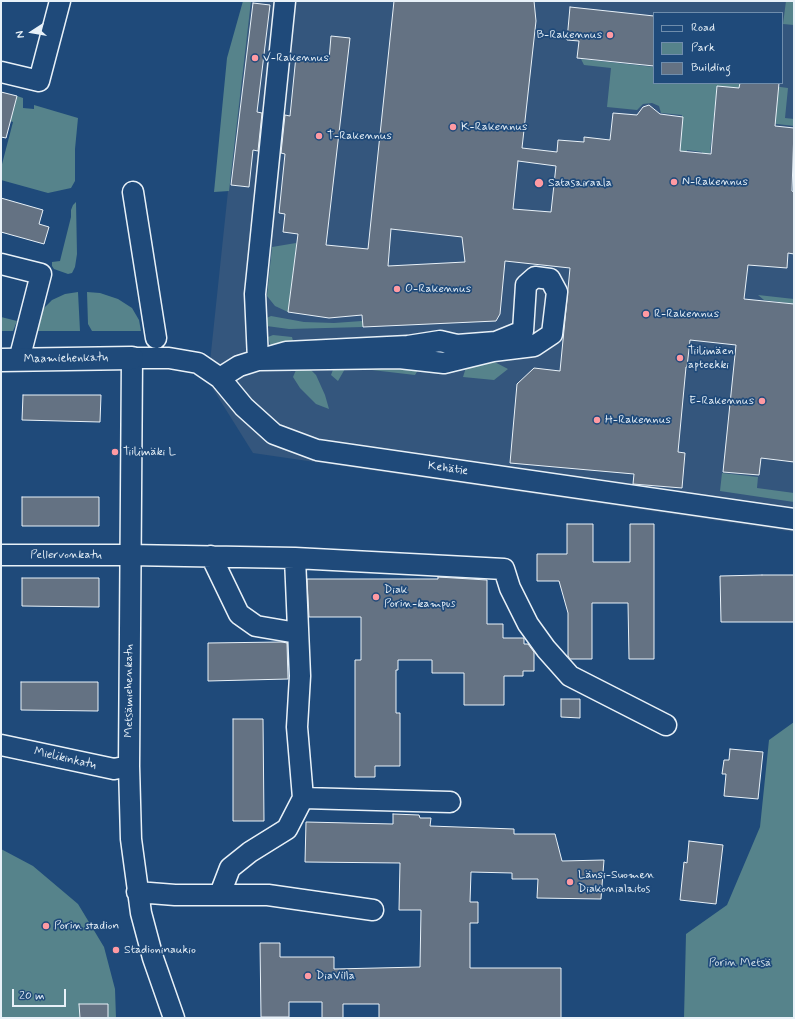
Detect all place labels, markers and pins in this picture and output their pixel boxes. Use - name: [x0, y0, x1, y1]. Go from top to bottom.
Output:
- place label: B-Rakennus: [536, 28, 602, 42]
- marker: B-Rakennus: [605, 30, 615, 40]
- place label: V-Rakennus: [263, 51, 329, 65]
- marker: V-Rakennus: [250, 53, 260, 63]
- place label: K-Rakennus: [461, 120, 527, 134]
- marker: K-Rakennus: [448, 122, 458, 132]
- place label: T-Rakennus: [327, 129, 392, 143]
- marker: T-Rakennus: [314, 131, 324, 141]
- place label: N-Rakennus: [682, 175, 748, 189]
- place label: Satasairaala: [548, 176, 612, 190]
- marker: Satasairaala: [533, 177, 545, 189]
- marker: N-Rakennus: [669, 177, 679, 187]
- place label: O-Rakennus: [405, 282, 471, 296]
- marker: O-Rakennus: [392, 284, 402, 294]
- place label: R-Rakennus: [654, 307, 719, 321]
- marker: R-Rakennus: [641, 309, 651, 319]
- place label: Tiilimäen apteekki: [688, 344, 734, 372]
- marker: Tiilimäen apteekki: [675, 353, 685, 363]
- place label: E-Rakennus: [689, 394, 754, 408]
- marker: E-Rakennus: [757, 396, 767, 406]
- place label: H-Rakennus: [605, 413, 671, 427]
- marker: H-Rakennus: [592, 415, 602, 425]
- place label: Tiilimäki L: [123, 445, 176, 459]
- marker: Tiilimäki L: [110, 447, 120, 457]
- place label: Diak Porin-kampus: [384, 583, 456, 611]
- marker: Diak Porin-kampus: [371, 592, 381, 602]
- place label: Länsi-Suomen Diakonialaitos: [578, 868, 655, 896]
- marker: Länsi-Suomen Diakonialaitos: [565, 877, 575, 887]
- place label: Porin stadion: [54, 919, 119, 933]
- marker: Porin stadion: [41, 921, 51, 931]
- place label: Stadioninaukio: [124, 943, 196, 957]
- marker: Stadioninaukio: [111, 945, 121, 955]
- place label: DiaVilla: [316, 969, 355, 983]
- marker: DiaVilla: [303, 971, 313, 981]

